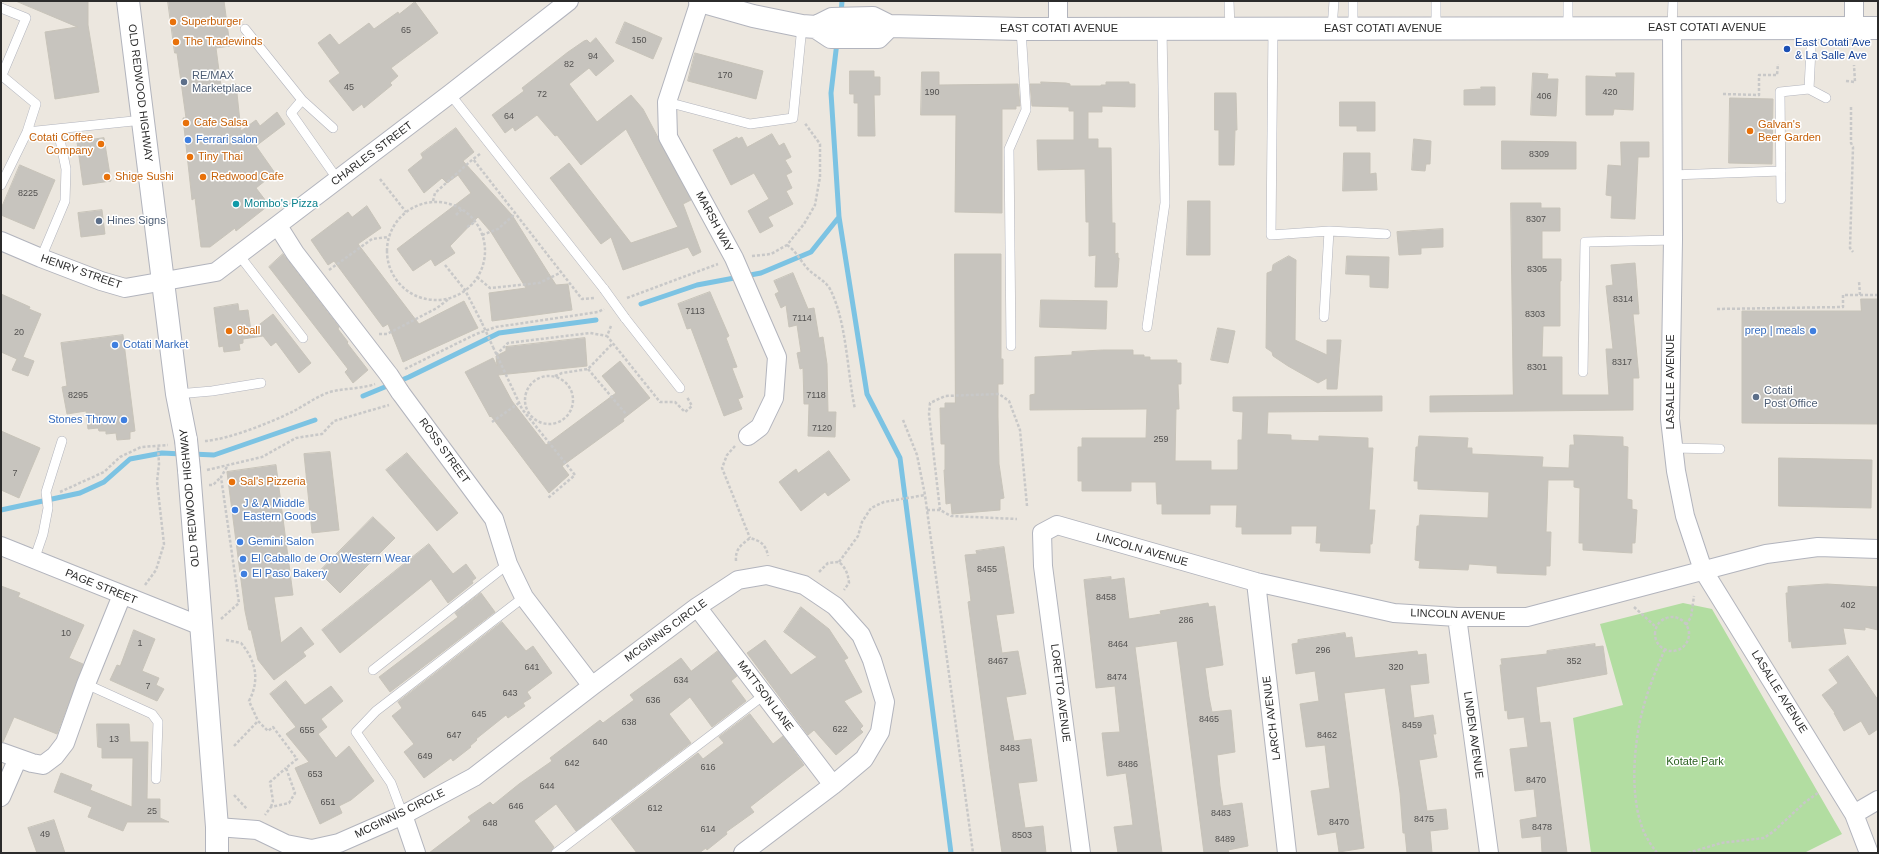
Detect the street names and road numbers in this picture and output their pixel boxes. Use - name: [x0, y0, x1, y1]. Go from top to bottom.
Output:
- street label: EAST COTATI AVENUE: [1648, 21, 1766, 35]
- street label: EAST COTATI AVENUE: [1000, 22, 1118, 36]
- street label: EAST COTATI AVENUE: [1324, 22, 1442, 36]
- street label: OLD REDWOOD HIGHWAY: [125, 23, 155, 163]
- street label: CHARLES STREET: [329, 119, 415, 189]
- street label: MARSH WAY: [693, 189, 735, 255]
- street label: HENRY STREET: [39, 252, 123, 292]
- street label: LASALLE AVENUE: [1664, 334, 1678, 430]
- street label: ROSS STREET: [416, 416, 472, 486]
- street label: OLD REDWOOD HIGHWAY: [177, 428, 203, 568]
- street label: LINCOLN AVENUE: [1094, 531, 1190, 569]
- street label: PAGE STREET: [63, 567, 139, 607]
- street label: MCGINNIS CIRCLE: [622, 597, 710, 665]
- street label: LINCOLN AVENUE: [1410, 607, 1506, 623]
- street label: LORETTO AVENUE: [1047, 643, 1073, 743]
- street label: LASALLE AVENUE: [1748, 648, 1810, 736]
- street label: MATTSON LANE: [734, 658, 796, 734]
- street label: LARCH AVENUE: [1260, 675, 1284, 761]
- street label: LINDEN AVENUE: [1460, 691, 1486, 779]
- street label: MCGINNIS CIRCLE: [353, 787, 447, 841]

